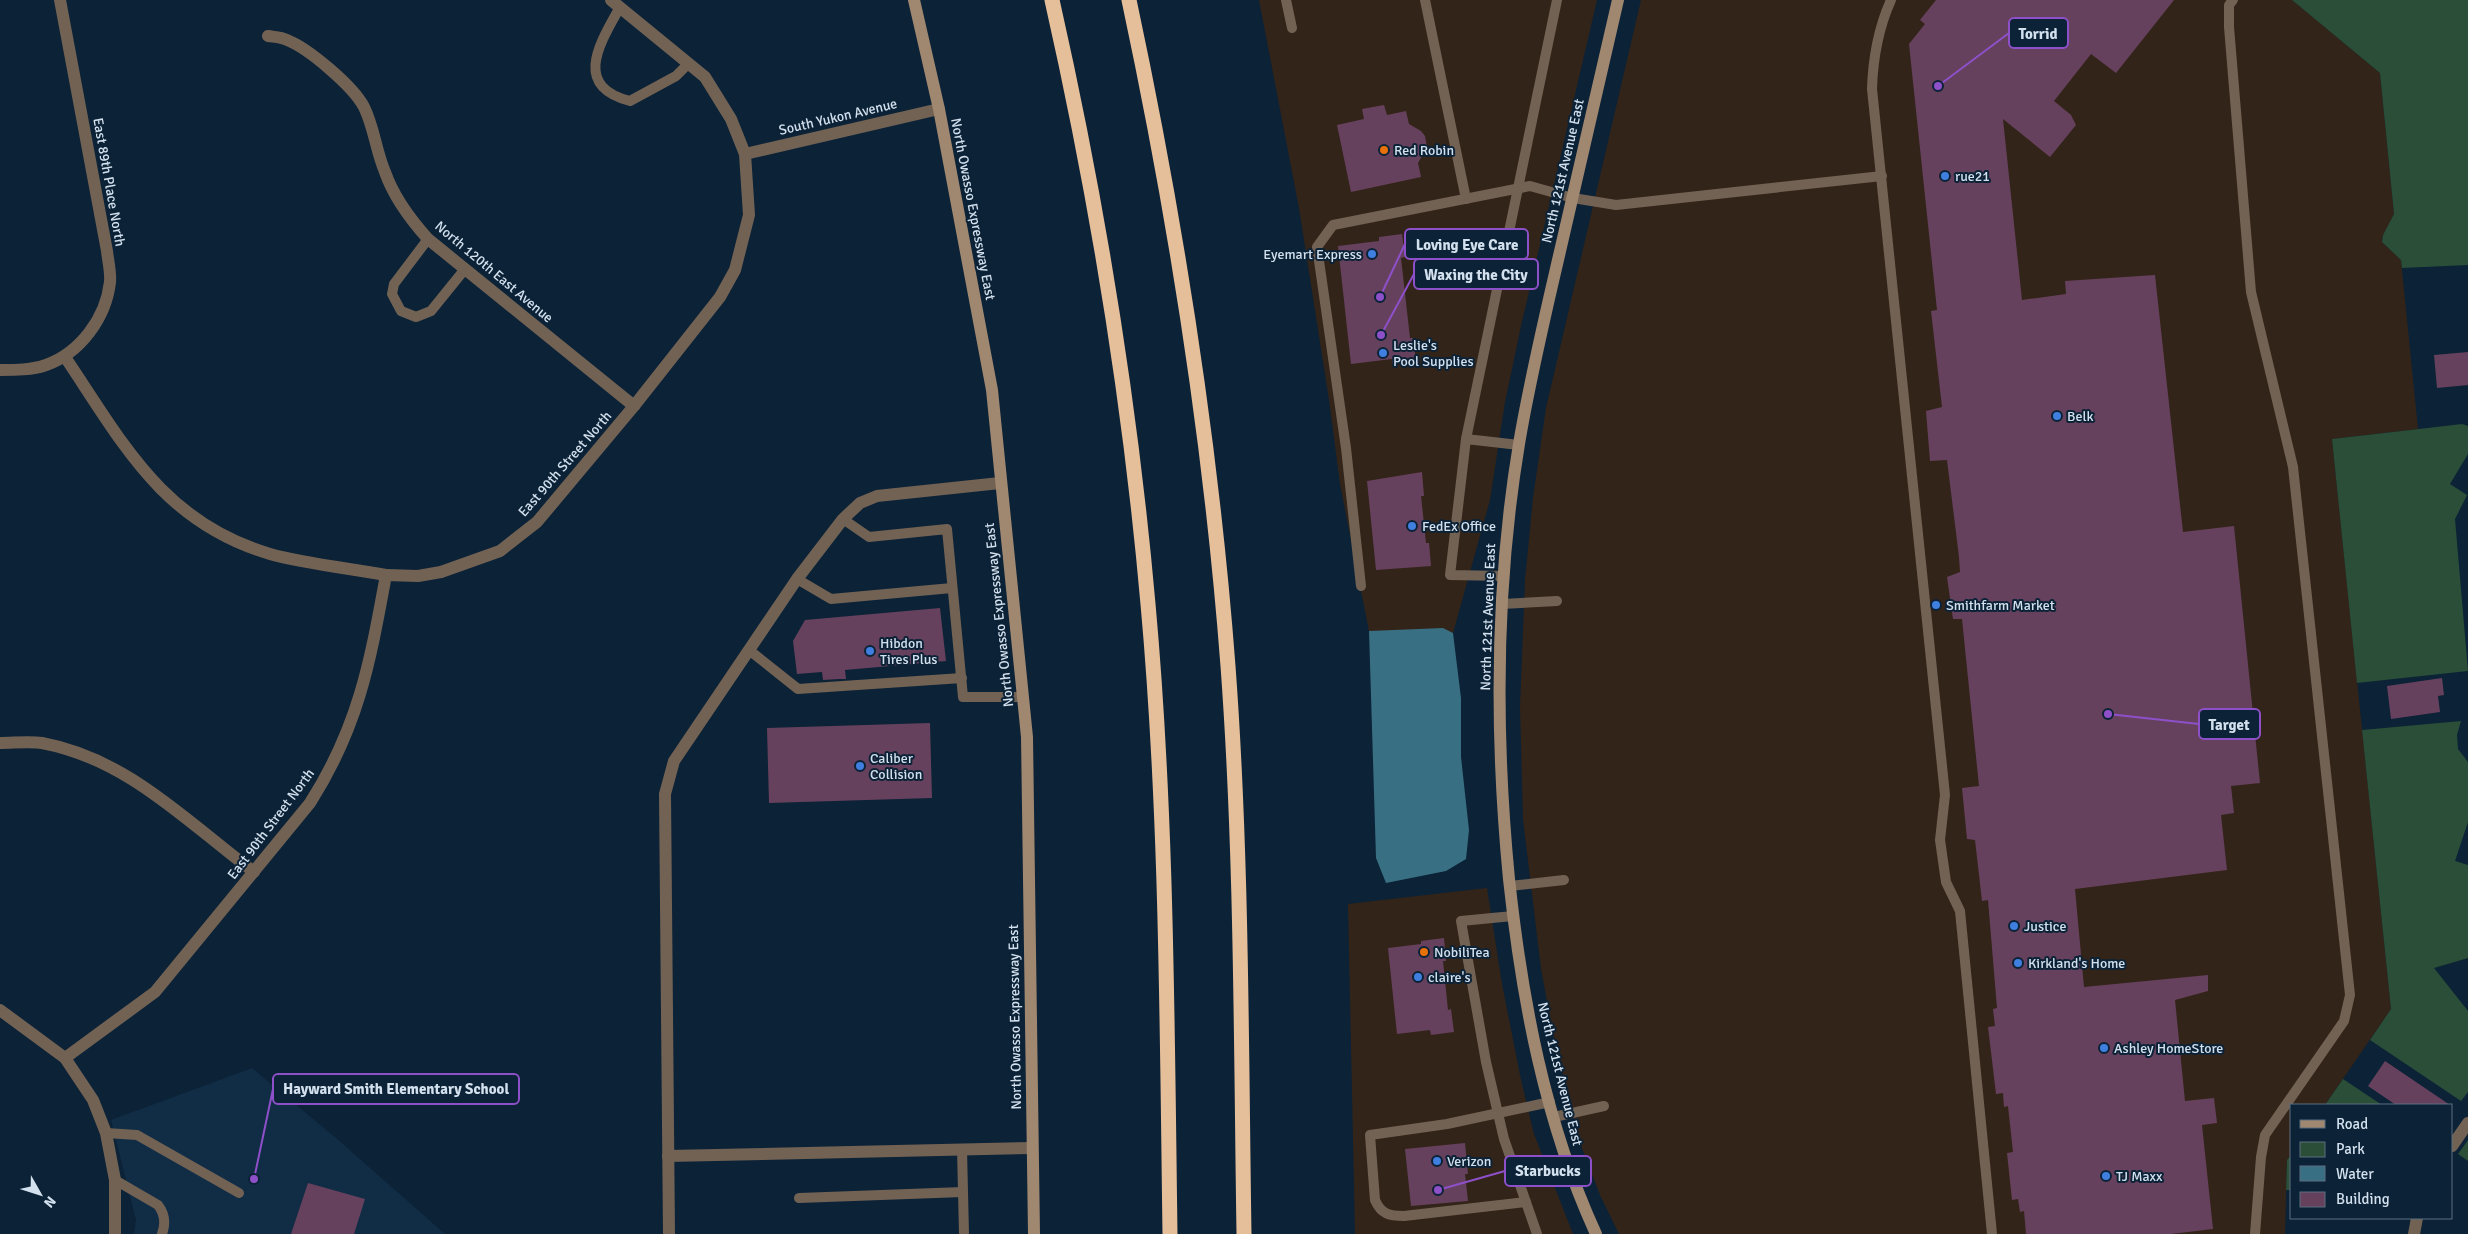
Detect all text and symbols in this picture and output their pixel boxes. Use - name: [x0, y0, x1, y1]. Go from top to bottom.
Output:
- callout: Torrid: [2009, 18, 2068, 48]
- text: Torrid: [2019, 25, 2057, 43]
- street label: South Yukon Avenue: [777, 95, 899, 139]
- street label: North 121st Avenue East: [1538, 97, 1588, 245]
- street label: East 89th Place North: [89, 116, 129, 248]
- street label: North Owasso Expressway East: [947, 117, 999, 302]
- place label: Red Robin: [1394, 142, 1454, 159]
- marker: Red Robin: [1378, 144, 1390, 156]
- place label: rue21: [1955, 168, 1990, 185]
- marker: rue21: [1939, 170, 1951, 182]
- street label: North 120th East Avenue: [431, 218, 557, 326]
- callout: Loving Eye Care: [1405, 229, 1528, 259]
- text: Loving Eye Care: [1416, 236, 1518, 254]
- place label: Eyemart Express: [1263, 246, 1362, 263]
- marker: Eyemart Express: [1366, 248, 1378, 260]
- callout: Waxing the City: [1414, 259, 1538, 289]
- text: Waxing the City: [1424, 266, 1528, 284]
- place label: Leslie's Pool Supplies: [1393, 337, 1474, 370]
- marker: Leslie's Pool Supplies: [1377, 347, 1389, 359]
- street label: East 90th Street North: [515, 408, 615, 520]
- place label: Belk: [2067, 408, 2094, 425]
- marker: Belk: [2051, 410, 2063, 422]
- place label: FedEx Office: [1422, 518, 1496, 535]
- marker: FedEx Office: [1406, 520, 1418, 532]
- street label: North Owasso Expressway East: [981, 522, 1017, 708]
- street label: North 121st Avenue East: [1477, 543, 1499, 691]
- place label: Smithfarm Market: [1946, 597, 2055, 614]
- marker: Smithfarm Market: [1930, 599, 1942, 611]
- place label: Hibdon Tires Plus: [880, 635, 937, 668]
- marker: Hibdon Tires Plus: [864, 645, 876, 657]
- callout: Target: [2199, 709, 2260, 739]
- text: Target: [2208, 716, 2250, 734]
- place label: Caliber Collision: [870, 750, 922, 783]
- marker: Caliber Collision: [854, 760, 866, 772]
- street label: East 90th Street North: [224, 765, 318, 883]
- place label: Justice: [2024, 918, 2066, 935]
- marker: Justice: [2008, 920, 2020, 932]
- street label: North Owasso Expressway East: [1005, 924, 1025, 1110]
- place label: NobiliTea: [1434, 944, 1490, 961]
- marker: NobiliTea: [1418, 946, 1430, 958]
- place label: Kirkland's Home: [2028, 955, 2125, 972]
- marker: Kirkland's Home: [2012, 957, 2024, 969]
- place label: claire's: [1428, 969, 1471, 986]
- marker: claire's: [1412, 971, 1424, 983]
- street label: North 121st Avenue East: [1534, 1000, 1586, 1148]
- place label: Ashley HomeStore: [2114, 1040, 2223, 1057]
- marker: Ashley HomeStore: [2098, 1042, 2110, 1054]
- callout: Hayward Smith Elementary School: [273, 1074, 519, 1104]
- text: Hayward Smith Elementary School: [283, 1080, 509, 1098]
- legend: [2290, 1104, 2453, 1219]
- text: Road: [2336, 1115, 2368, 1133]
- text: Park: [2336, 1140, 2365, 1158]
- place label: Verizon: [1447, 1153, 1492, 1170]
- marker: Verizon: [1431, 1155, 1443, 1167]
- callout: Starbucks: [1505, 1156, 1591, 1186]
- text: Starbucks: [1515, 1162, 1581, 1180]
- text: Water: [2336, 1165, 2374, 1183]
- place label: TJ Maxx: [2116, 1168, 2163, 1185]
- north arrow: [15, 1169, 65, 1219]
- marker: TJ Maxx: [2100, 1170, 2112, 1182]
- text: Building: [2336, 1190, 2390, 1208]
- text: N: [40, 1193, 59, 1211]

